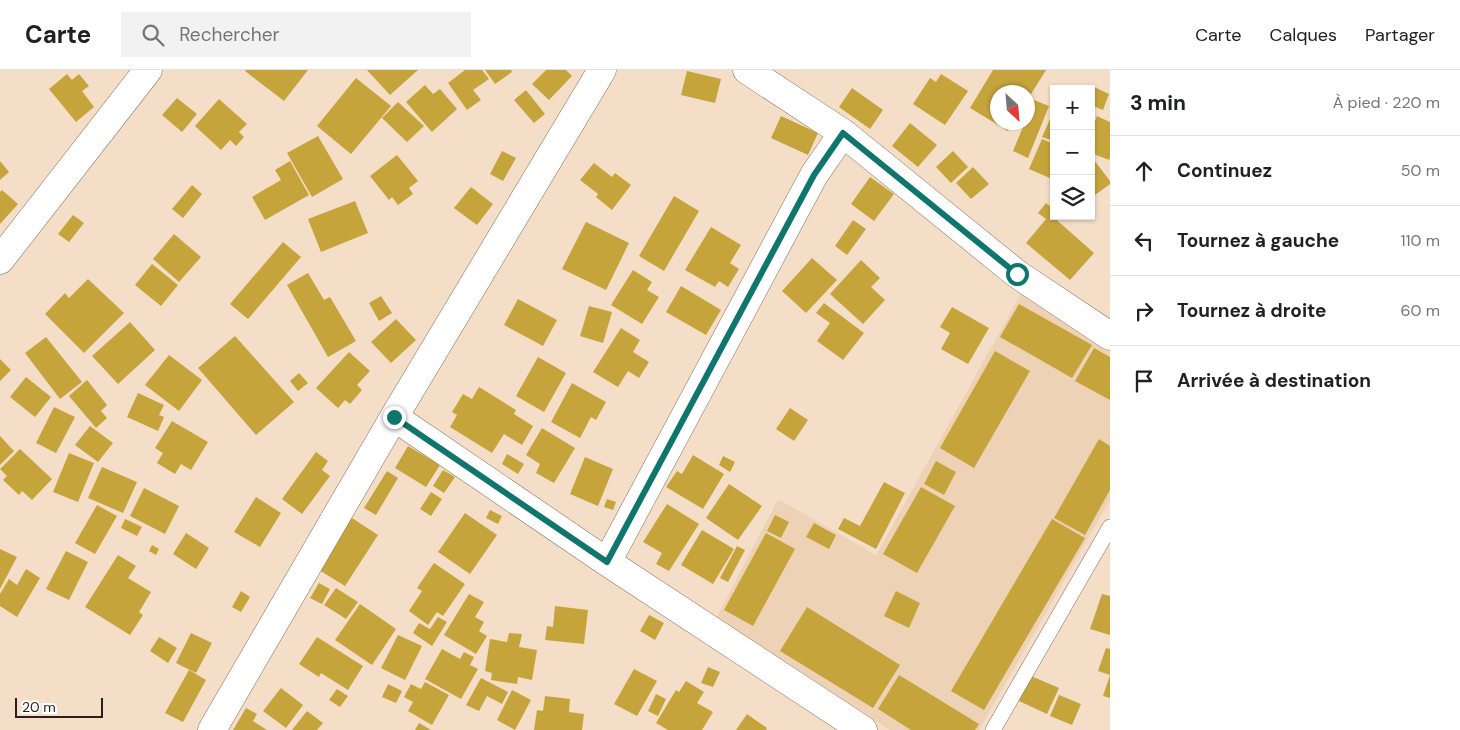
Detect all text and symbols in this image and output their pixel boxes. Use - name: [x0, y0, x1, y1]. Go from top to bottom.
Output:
- search box: [121, 12, 471, 57]
- text: Carte: [25, 19, 91, 50]
- icon: search: [139, 21, 167, 49]
- text: Rechercher: [179, 22, 280, 47]
- text: Carte: [1195, 23, 1242, 47]
- text: Calques: [1270, 23, 1337, 47]
- text: Partager: [1365, 23, 1435, 47]
- north arrow: [990, 85, 1035, 130]
- map controls: [1050, 85, 1095, 220]
- button: +: [1050, 85, 1095, 130]
- text: 3 min: [1130, 89, 1186, 117]
- text: À pied · 220 m: [1333, 92, 1440, 113]
- button: −: [1050, 130, 1095, 175]
- icon: ahead: [1130, 157, 1158, 185]
- text: Continuez: [1177, 158, 1272, 183]
- text: 50 m: [1401, 160, 1440, 181]
- button: layers: [1050, 175, 1095, 220]
- icon: left: [1130, 227, 1158, 255]
- text: Tournez à gauche: [1177, 228, 1339, 253]
- text: 110 m: [1401, 230, 1440, 251]
- route start: [1006, 263, 1029, 286]
- icon: right: [1130, 297, 1158, 325]
- text: Tournez à droite: [1177, 298, 1327, 323]
- text: 60 m: [1400, 300, 1440, 321]
- icon: arrive: [1130, 367, 1158, 395]
- text: Arrivée à destination: [1177, 368, 1371, 393]
- route end: [383, 406, 406, 429]
- scale bar: [15, 695, 102, 718]
- text: 20 m: [22, 698, 56, 716]

